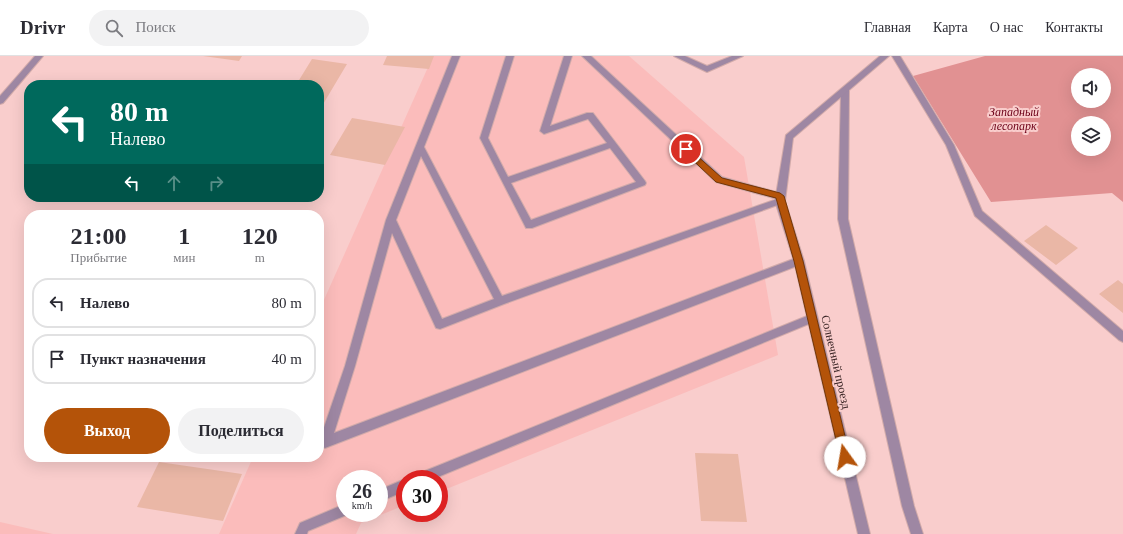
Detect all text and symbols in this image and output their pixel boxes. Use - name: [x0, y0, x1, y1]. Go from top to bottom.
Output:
- search box: [89, 10, 369, 46]
- text: Drivr: [20, 17, 65, 38]
- icon: search: [103, 17, 125, 39]
- text: Поиск: [135, 19, 176, 35]
- text: Главная: [864, 20, 911, 35]
- text: Карта: [933, 20, 968, 35]
- text: О нас: [990, 20, 1023, 35]
- text: Контакты: [1045, 20, 1103, 35]
- map controls: [1071, 68, 1111, 156]
- button: sound: [1071, 68, 1111, 108]
- icon: left: [44, 96, 96, 148]
- text: 80 m: [110, 96, 168, 127]
- park label: Западный лесопарк: [989, 105, 1039, 133]
- button: layers: [1071, 116, 1111, 156]
- text: Налево: [110, 129, 166, 149]
- pin: [669, 132, 703, 166]
- icon: arrive: [675, 138, 697, 160]
- icon: left: [121, 172, 143, 194]
- icon: ahead: [163, 172, 185, 194]
- icon: right: [205, 172, 227, 194]
- text: 21:00: [71, 223, 127, 249]
- text: 1: [178, 223, 190, 249]
- text: 120: [242, 223, 278, 249]
- text: Прибытие: [70, 250, 127, 265]
- text: мин: [173, 250, 195, 265]
- text: m: [255, 250, 265, 265]
- icon: left: [46, 292, 68, 314]
- text: Налево: [80, 295, 130, 311]
- text: 80 m: [272, 295, 302, 311]
- street label: Солнечный проезд: [818, 314, 854, 410]
- icon: arrive: [46, 348, 68, 370]
- text: Пункт назначения: [80, 351, 206, 367]
- text: 40 m: [272, 351, 302, 367]
- button: Выход: [44, 408, 170, 454]
- button: Поделиться: [178, 408, 304, 454]
- position arrow: [824, 436, 866, 478]
- speed limit sign: 30: [396, 470, 448, 522]
- text: 26: [352, 480, 372, 502]
- text: km/h: [352, 500, 372, 511]

